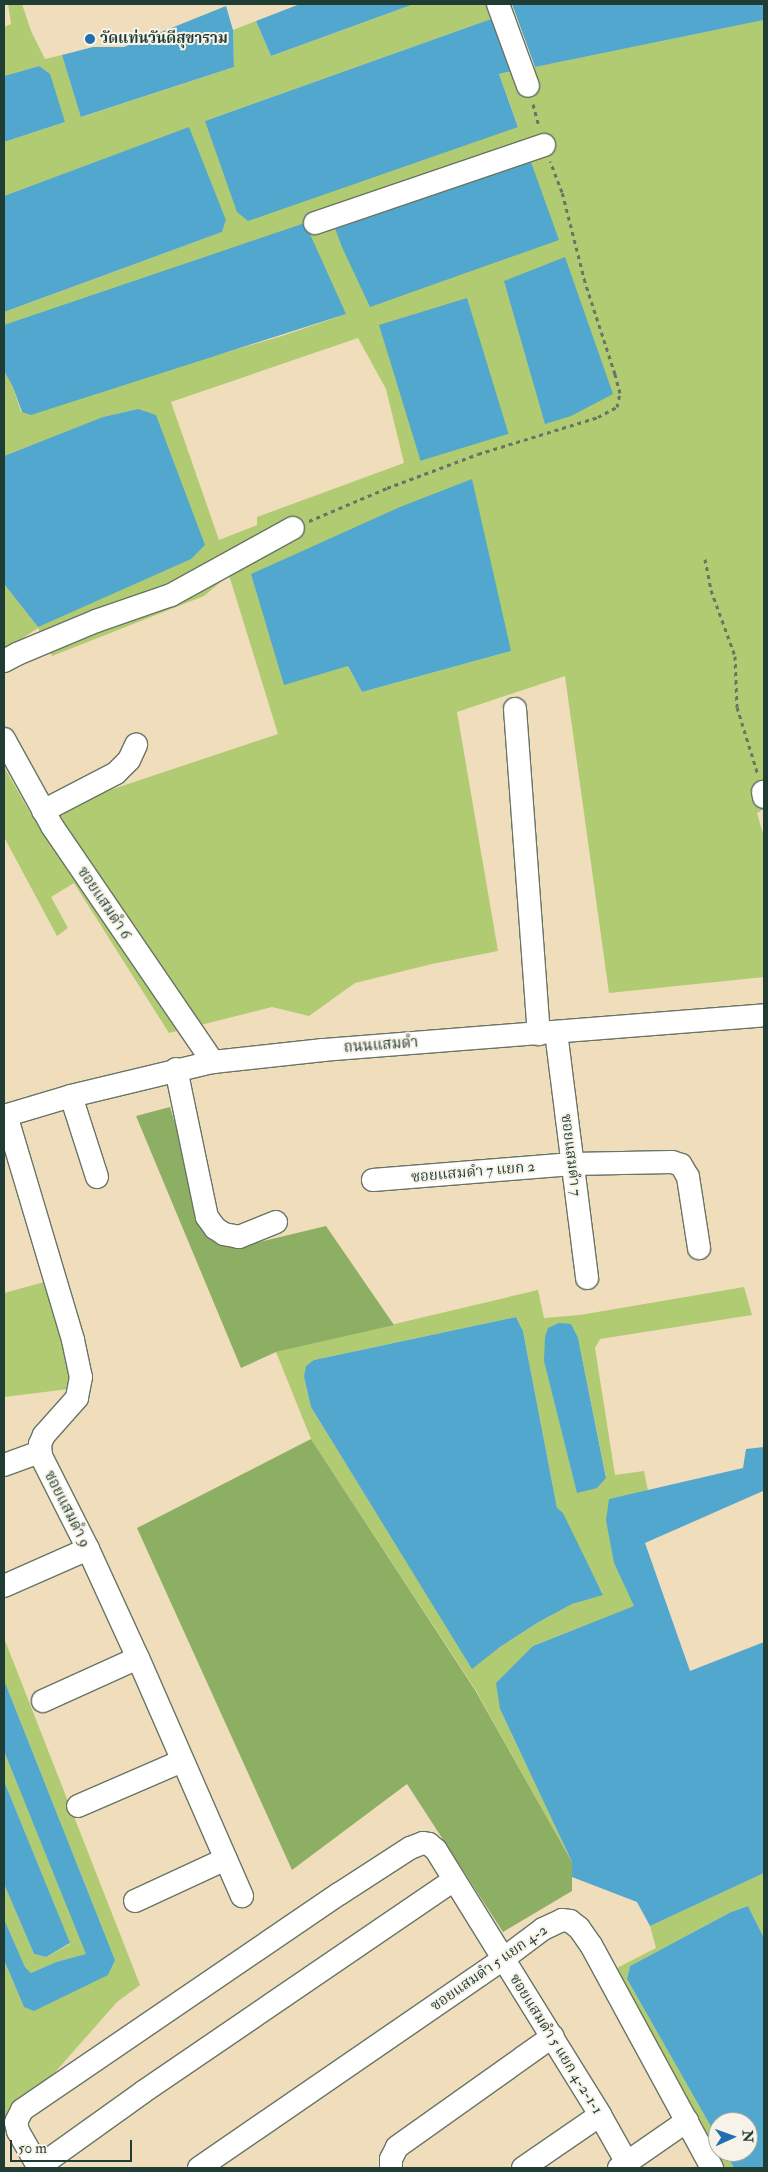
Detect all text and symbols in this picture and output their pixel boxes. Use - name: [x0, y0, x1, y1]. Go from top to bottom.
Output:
- place label: วัดแท่นวันดีสุขาราม: [100, 30, 228, 48]
- marker: วัดแท่นวันดีสุขาราม: [84, 33, 96, 45]
- street label: ซอยแสมดำ 6: [73, 863, 135, 943]
- street label: ถนนแสมดำ: [343, 1033, 419, 1057]
- street label: ซอยแสมดำ 7: [557, 1113, 585, 1197]
- street label: ซอยแสมดำ 7 แยก 2: [410, 1158, 536, 1186]
- street label: ซอยแสมดำ 9: [40, 1468, 94, 1550]
- street label: ซอยแสมดำ 5 แยก 4-2: [427, 1921, 551, 2015]
- street label: ซอยแสมดำ 5 แยก 4-2-1-1: [505, 1971, 607, 2117]
- north arrow: [708, 2112, 758, 2162]
- scale bar: [12, 2130, 135, 2162]
- text: N: [739, 2130, 756, 2143]
- text: 50 m: [18, 2139, 47, 2158]

